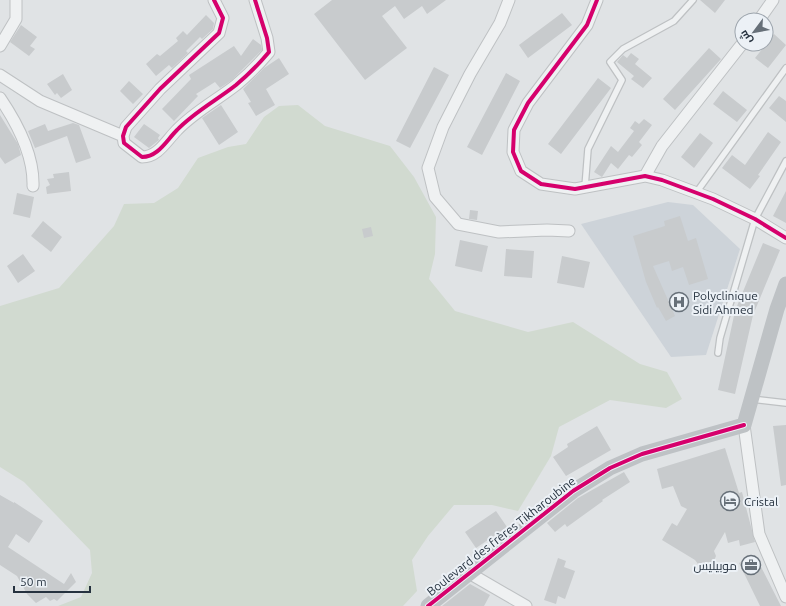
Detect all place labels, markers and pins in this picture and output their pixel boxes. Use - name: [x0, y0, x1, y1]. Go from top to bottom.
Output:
- place label: Polyclinique Sidi Ahmed: [693, 289, 758, 316]
- hospital icon: Polyclinique Sidi Ahmed: [668, 291, 690, 313]
- hotel icon: Cristal: [719, 490, 741, 512]
- place label: Cristal: [744, 495, 778, 508]
- office icon: موبيليس: [740, 554, 762, 576]
- place label: موبيليس: [693, 559, 737, 573]

